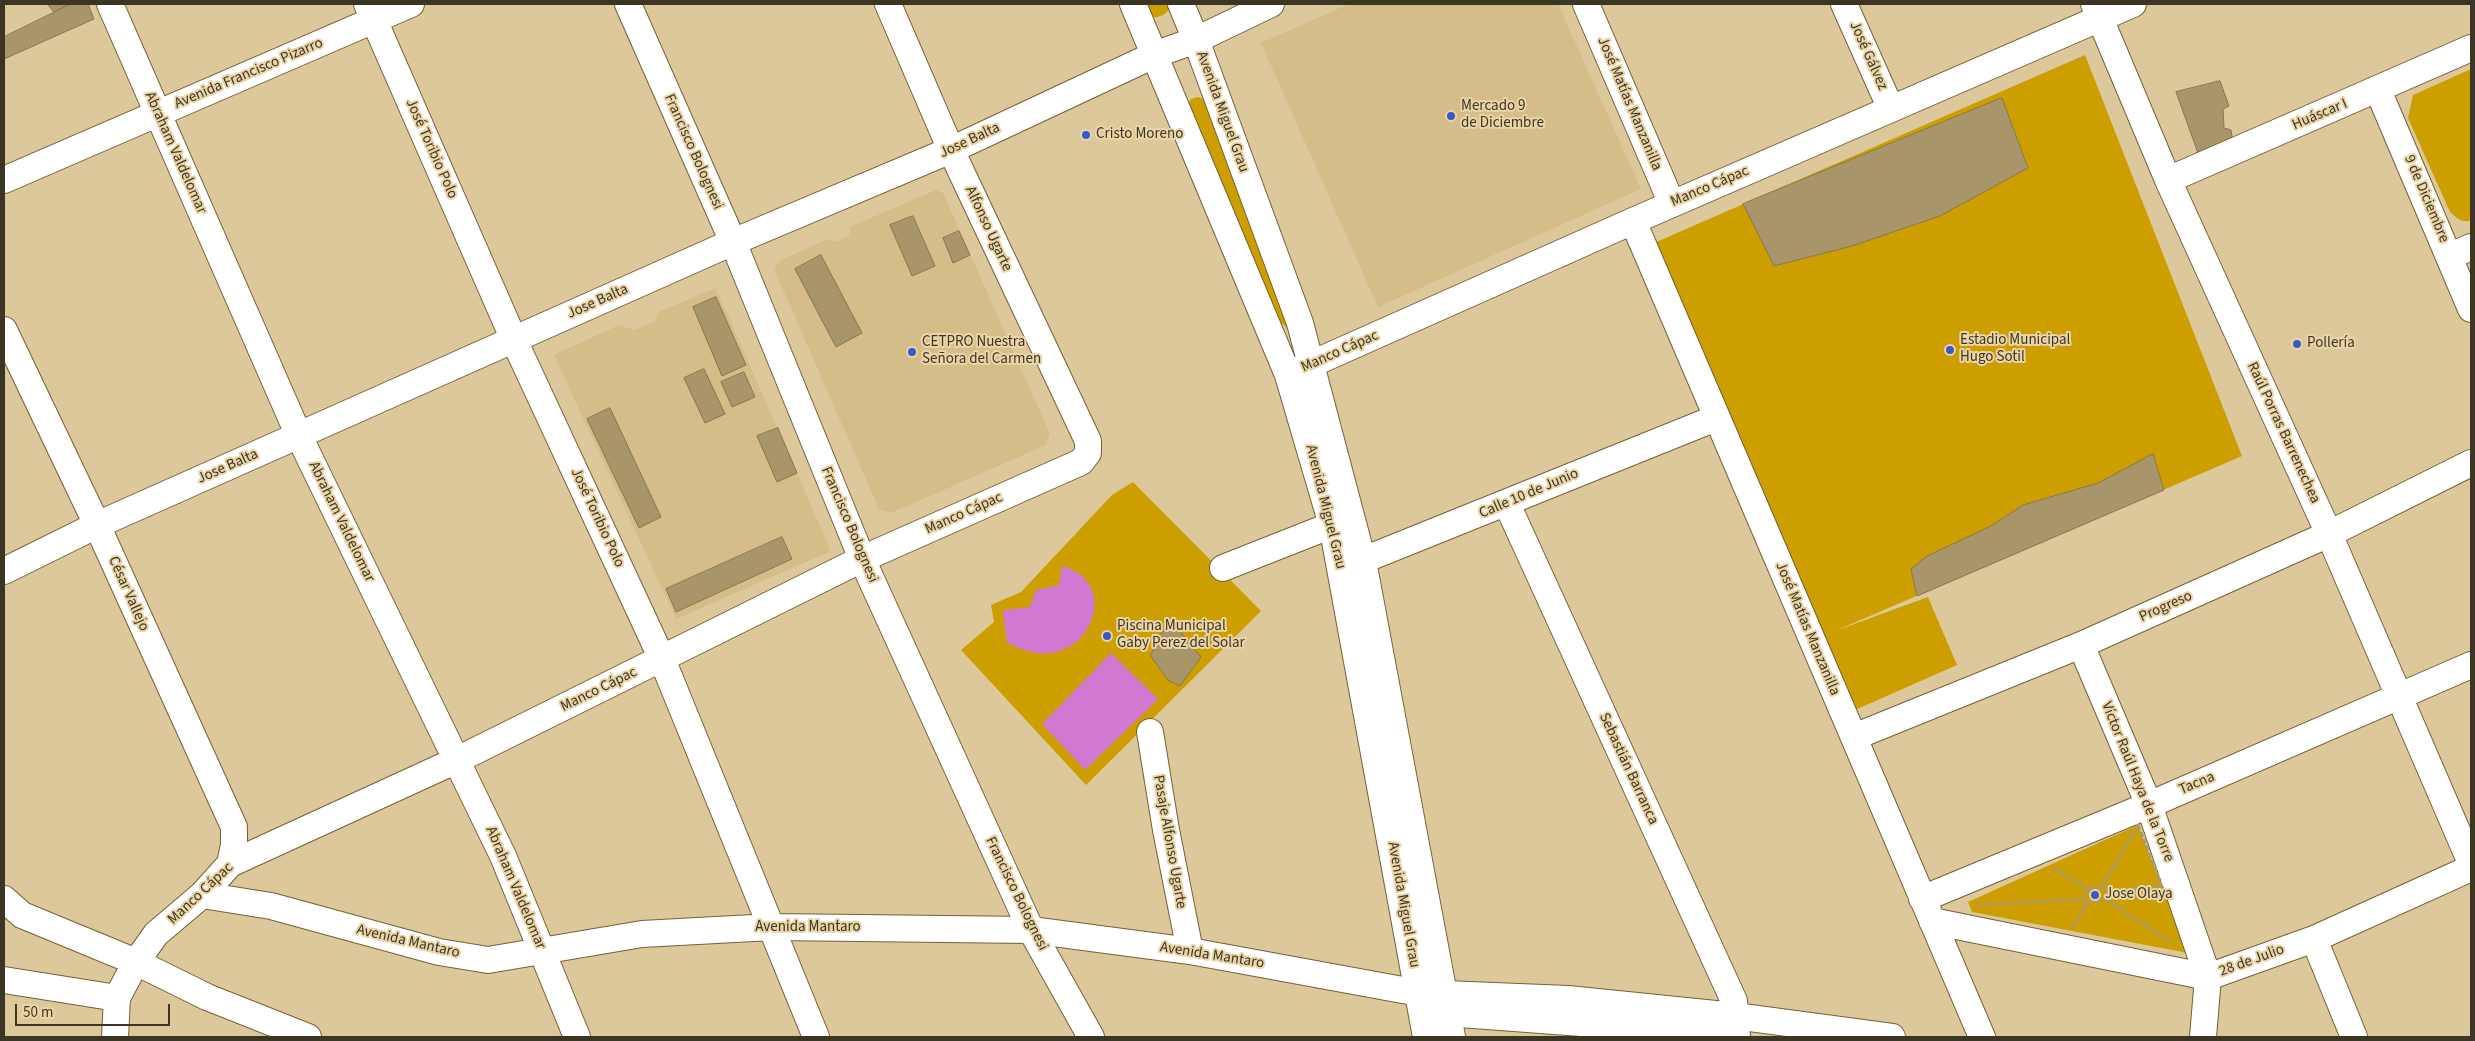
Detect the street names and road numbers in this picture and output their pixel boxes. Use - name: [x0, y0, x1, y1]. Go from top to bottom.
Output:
- street label: José Gálvez: [1845, 19, 1891, 93]
- street label: Avenida Francisco Pizarro: [172, 35, 326, 113]
- street label: José Matías Manzanilla: [1593, 35, 1665, 173]
- street label: Avenida Miguel Grau: [1192, 49, 1252, 175]
- street label: Abraham Valdelomar: [140, 89, 210, 217]
- street label: Francisco Bolognesi: [660, 92, 726, 212]
- street label: Huáscar I: [2290, 95, 2350, 135]
- street label: José Toribio Polo: [401, 96, 461, 202]
- street label: Jose Balta: [937, 119, 1003, 163]
- street label: 9 de Diciembre: [2399, 153, 2453, 245]
- street label: Manco Cápac: [1668, 163, 1752, 211]
- street label: Alfonso Ugarte: [960, 184, 1016, 274]
- street label: Jose Balta: [565, 281, 631, 323]
- street label: Manco Cápac: [1298, 327, 1382, 377]
- street label: Raúl Porras Barrenechea: [2242, 360, 2324, 506]
- street label: Avenida Miguel Grau: [1301, 443, 1349, 571]
- street label: Jose Balta: [195, 446, 261, 488]
- street label: Abraham Valdelomar: [304, 459, 378, 585]
- street label: Francisco Bolognesi: [816, 464, 882, 586]
- street label: Calle 10 de Junio: [1477, 465, 1581, 523]
- street label: José Toribio Polo: [566, 466, 628, 570]
- street label: Manco Cápac: [922, 489, 1006, 539]
- street label: César Vallejo: [104, 554, 152, 634]
- street label: José Matías Manzanilla: [1771, 560, 1843, 698]
- street label: Progreso: [2137, 587, 2195, 627]
- street label: Manco Cápac: [558, 664, 640, 716]
- street label: Víctor Raúl Haya de la Torre: [2097, 699, 2177, 865]
- street label: Sebastián Barranca: [1594, 710, 1662, 828]
- street label: Tacna: [2176, 768, 2218, 800]
- street label: Pasaje Alfonso Ugarte: [1148, 774, 1190, 910]
- street label: Abraham Valdelomar: [481, 824, 549, 952]
- street label: Francisco Bolognesi: [981, 834, 1051, 954]
- street label: Avenida Miguel Grau: [1383, 841, 1423, 969]
- street label: Manco Cápac: [165, 859, 237, 929]
- street label: Avenida Mantaro: [755, 919, 861, 937]
- street label: Avenida Mantaro: [355, 921, 461, 963]
- street label: Avenida Mantaro: [1159, 939, 1265, 973]
- street label: 28 de Julio: [2217, 941, 2287, 981]

